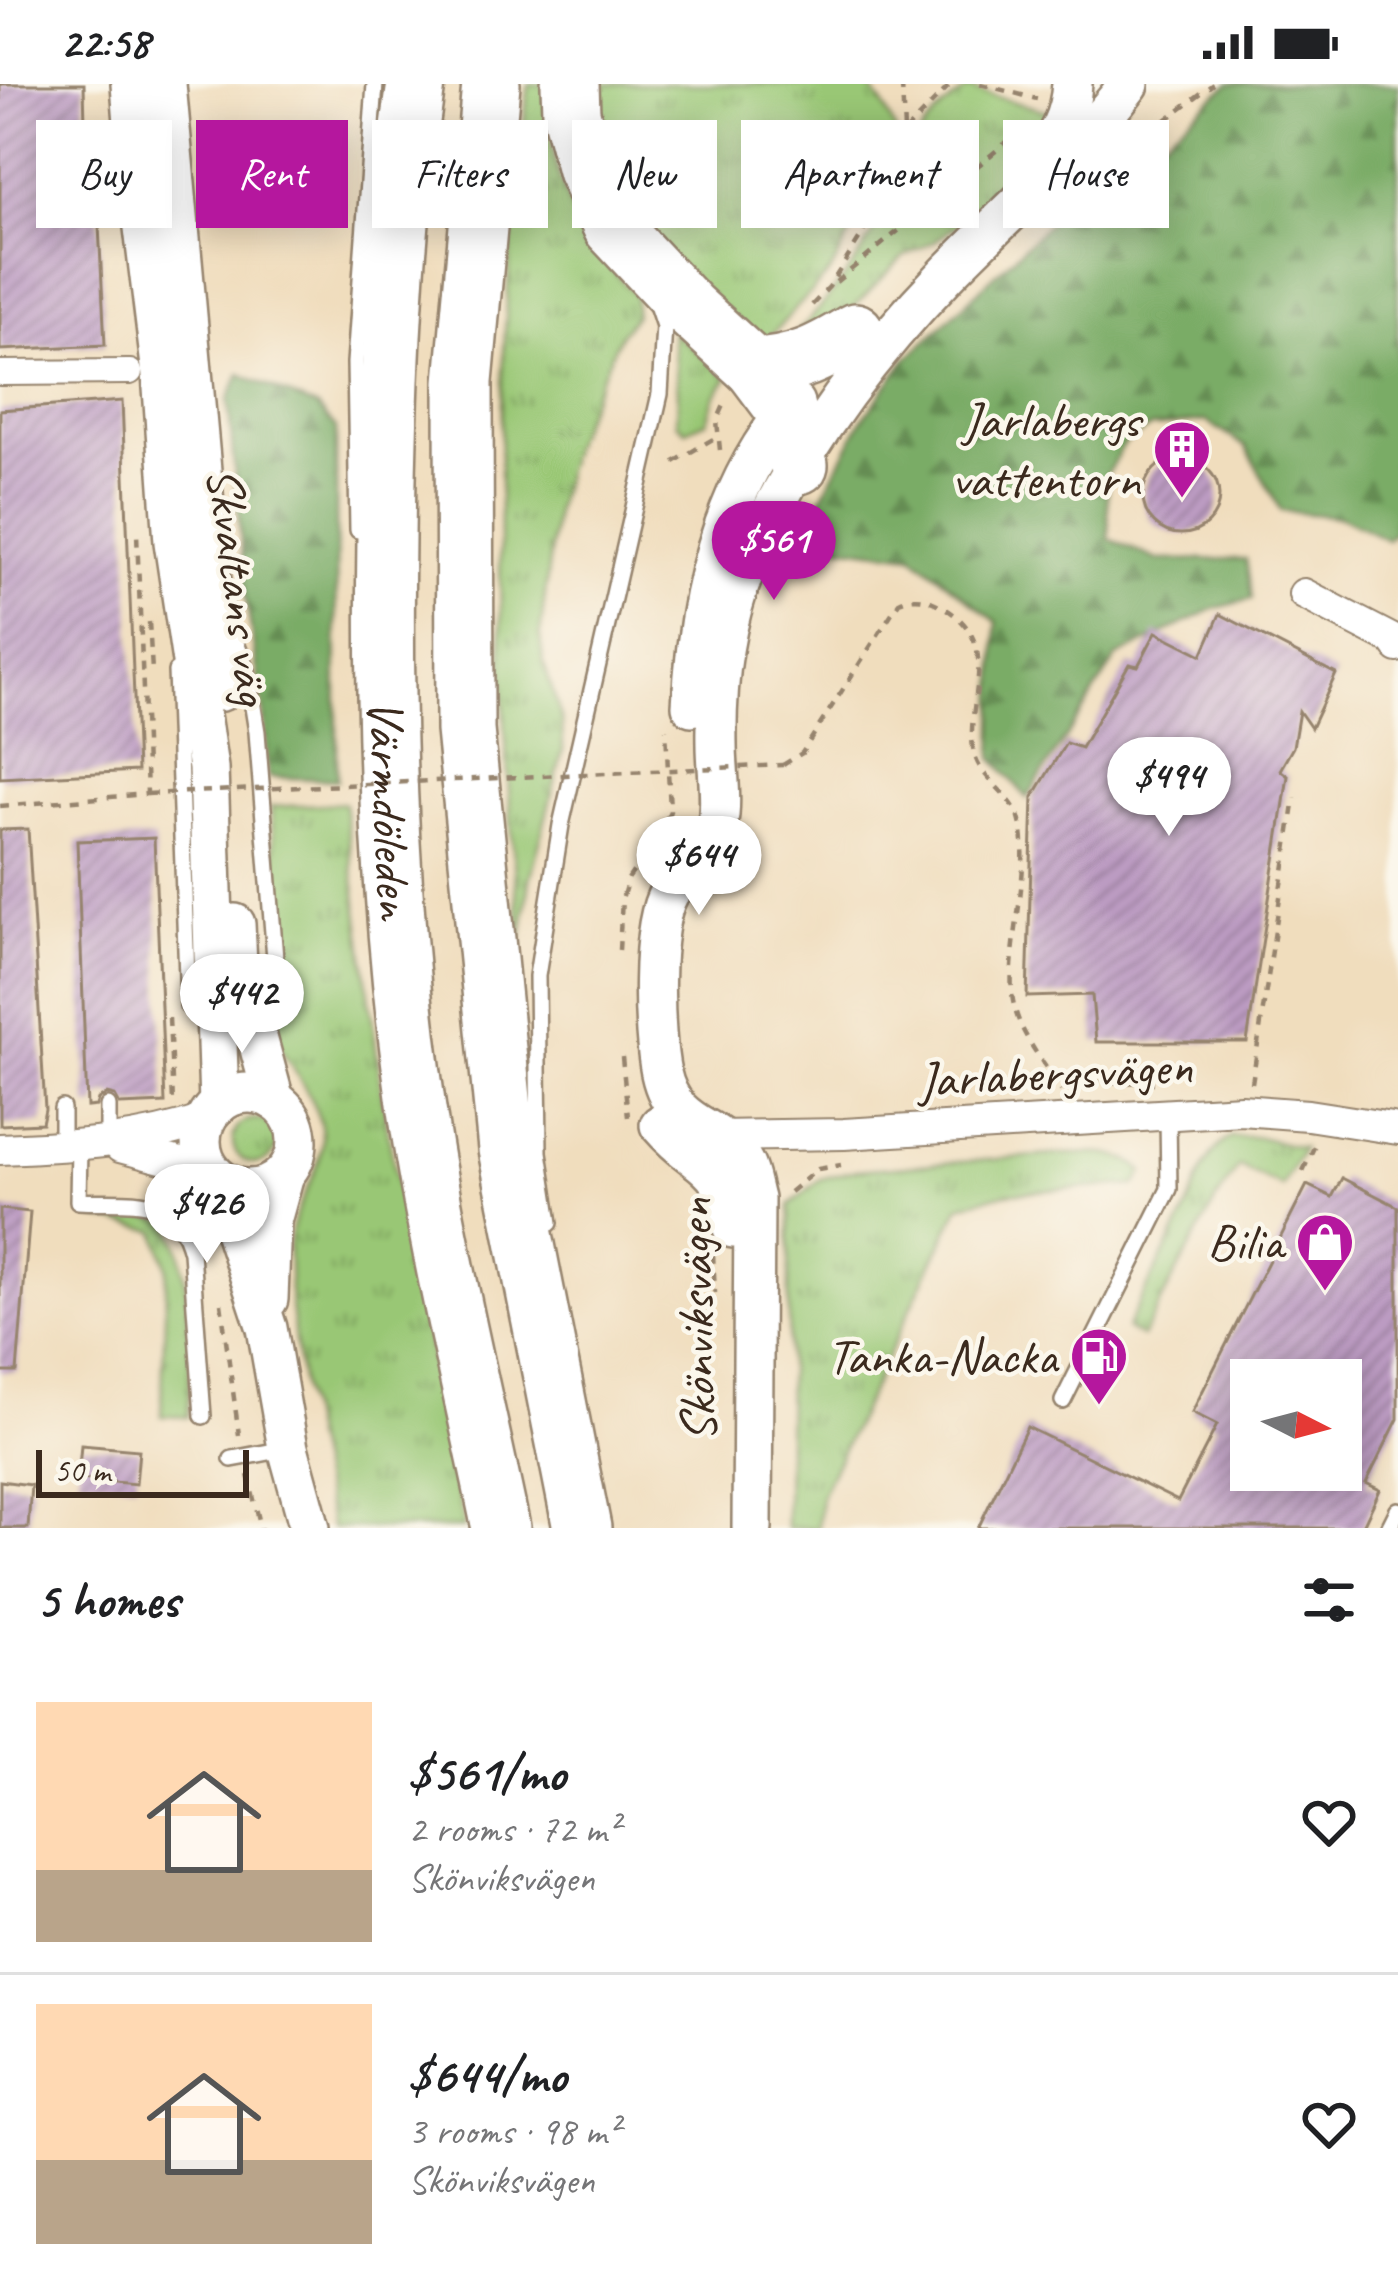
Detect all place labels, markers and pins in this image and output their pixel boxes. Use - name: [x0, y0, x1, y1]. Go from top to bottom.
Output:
- place label: Jarlabergs vattentorn: [952, 388, 1145, 511]
- building icon: Jarlabergs vattentorn: [1151, 418, 1213, 500]
- pin: $561: [703, 501, 845, 603]
- pin: $494: [1098, 737, 1240, 839]
- pin: $644: [628, 816, 770, 918]
- pin: $442: [171, 954, 313, 1056]
- pin: $426: [136, 1164, 278, 1266]
- place label: Bilia: [1207, 1210, 1287, 1274]
- shop icon: Bilia: [1294, 1211, 1356, 1293]
- place label: Tanka-Nacka: [827, 1324, 1061, 1388]
- fuel station icon: Tanka-Nacka: [1068, 1325, 1130, 1407]

